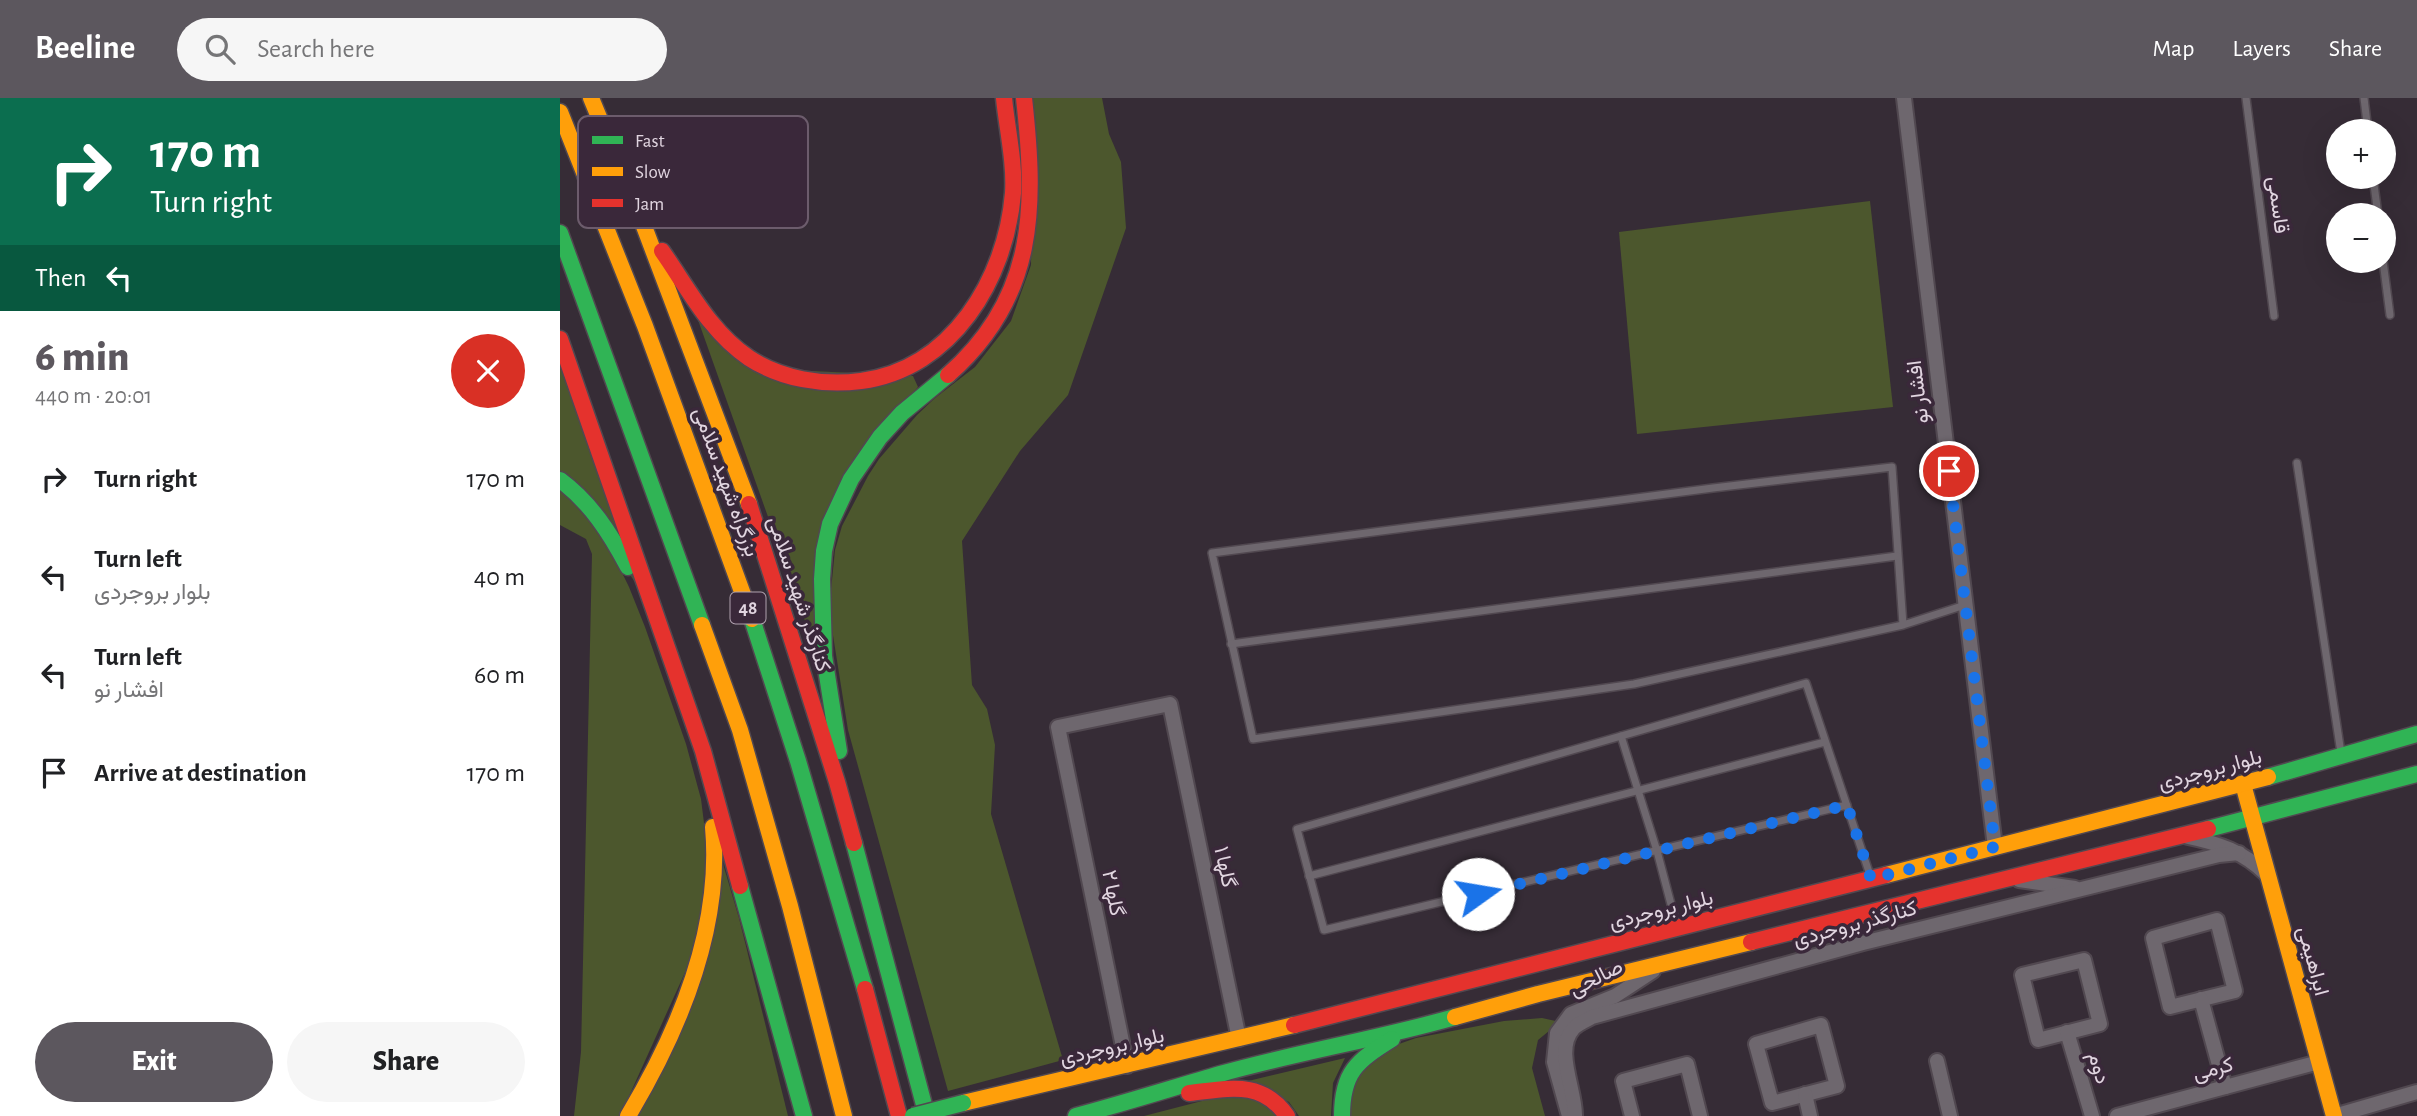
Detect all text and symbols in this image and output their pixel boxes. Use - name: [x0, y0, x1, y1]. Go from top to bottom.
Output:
- search box: [177, 18, 667, 81]
- icon: search: [201, 30, 239, 68]
- text: Beeline: [35, 32, 135, 65]
- text: Search here: [257, 36, 375, 62]
- text: Map: [2152, 37, 2194, 61]
- text: Layers: [2232, 37, 2291, 61]
- text: Share: [2329, 37, 2382, 61]
- legend: [578, 116, 808, 228]
- map controls: [2326, 119, 2396, 273]
- button: +: [2326, 119, 2396, 189]
- icon: right: [35, 126, 126, 217]
- text: 170 m: [150, 128, 261, 177]
- text: Fast: [635, 132, 665, 151]
- text: Slow: [635, 163, 671, 182]
- street label: قاسمی: [2263, 175, 2292, 235]
- text: Turn right: [150, 186, 272, 218]
- text: Jam: [635, 195, 664, 214]
- button: −: [2326, 203, 2396, 273]
- icon: left: [100, 259, 138, 297]
- text: Then: [35, 265, 86, 291]
- button: close: [451, 334, 525, 408]
- text: 6 min: [35, 336, 130, 378]
- street label: افشار نو: [1904, 359, 1934, 425]
- text: 440 m · 20:01: [35, 385, 152, 408]
- street label: بزرگراه شهید سلامی: [687, 405, 763, 560]
- pin: [1919, 441, 1979, 501]
- icon: arrive: [1930, 452, 1968, 490]
- icon: right: [35, 460, 73, 498]
- text: Turn right: [94, 466, 197, 492]
- text: 170 m: [466, 466, 525, 492]
- street label: کنارگذر شهید سلامی: [762, 514, 834, 675]
- text: Turn left: [94, 546, 182, 572]
- icon: left: [35, 558, 73, 596]
- text: 40 m: [474, 564, 525, 590]
- text: بلوار بروجردی: [94, 581, 211, 604]
- road number: 48: [730, 593, 766, 624]
- text: Turn left: [94, 644, 182, 670]
- icon: left: [35, 656, 73, 694]
- text: 60 m: [474, 662, 525, 688]
- text: افشار نو: [94, 679, 164, 702]
- street label: بلوار بروجردی: [2156, 746, 2265, 796]
- icon: arrive: [35, 754, 73, 792]
- text: Arrive at destination: [94, 760, 307, 786]
- text: 170 m: [466, 760, 525, 786]
- street label: گلها ۱: [1208, 845, 1240, 890]
- position arrow: [1441, 857, 1515, 931]
- street label: گلها ۲: [1096, 868, 1128, 918]
- street label: بلوار بروجردی: [1607, 887, 1716, 935]
- street label: کنارگذر بروجردی: [1791, 897, 1920, 953]
- street label: ابراهیمی: [2292, 924, 2332, 998]
- street label: صالحی: [1566, 956, 1627, 1001]
- button: Exit: [35, 1022, 273, 1102]
- button: Share: [287, 1022, 525, 1102]
- street label: بلوار بروجردی: [1058, 1025, 1167, 1071]
- street label: دوم: [2082, 1050, 2113, 1087]
- street label: کرمی: [2190, 1054, 2236, 1086]

